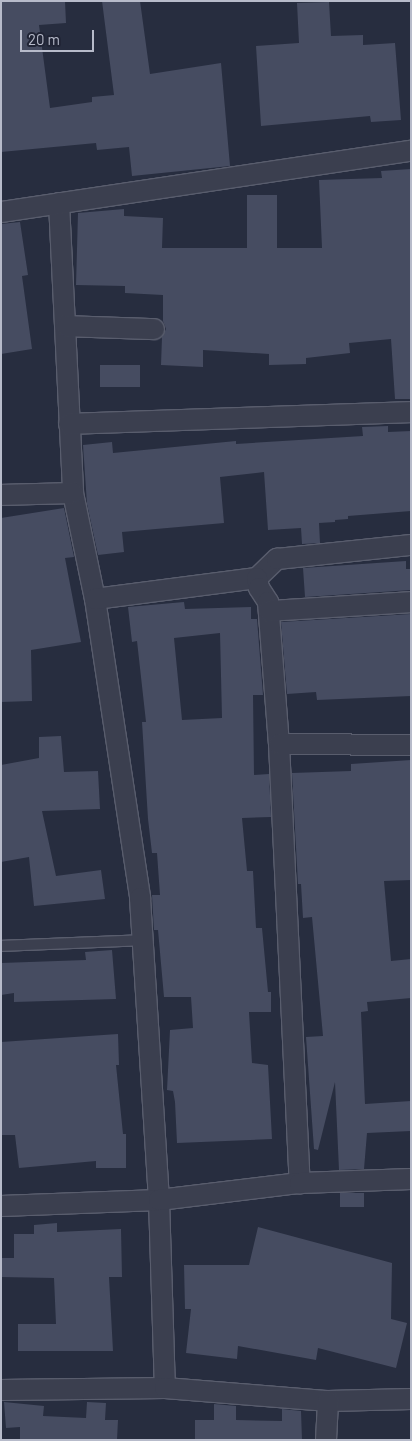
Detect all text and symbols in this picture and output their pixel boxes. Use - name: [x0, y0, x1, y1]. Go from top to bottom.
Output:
- scale bar: [22, 20, 96, 52]
- text: 20 m: [28, 30, 60, 48]

